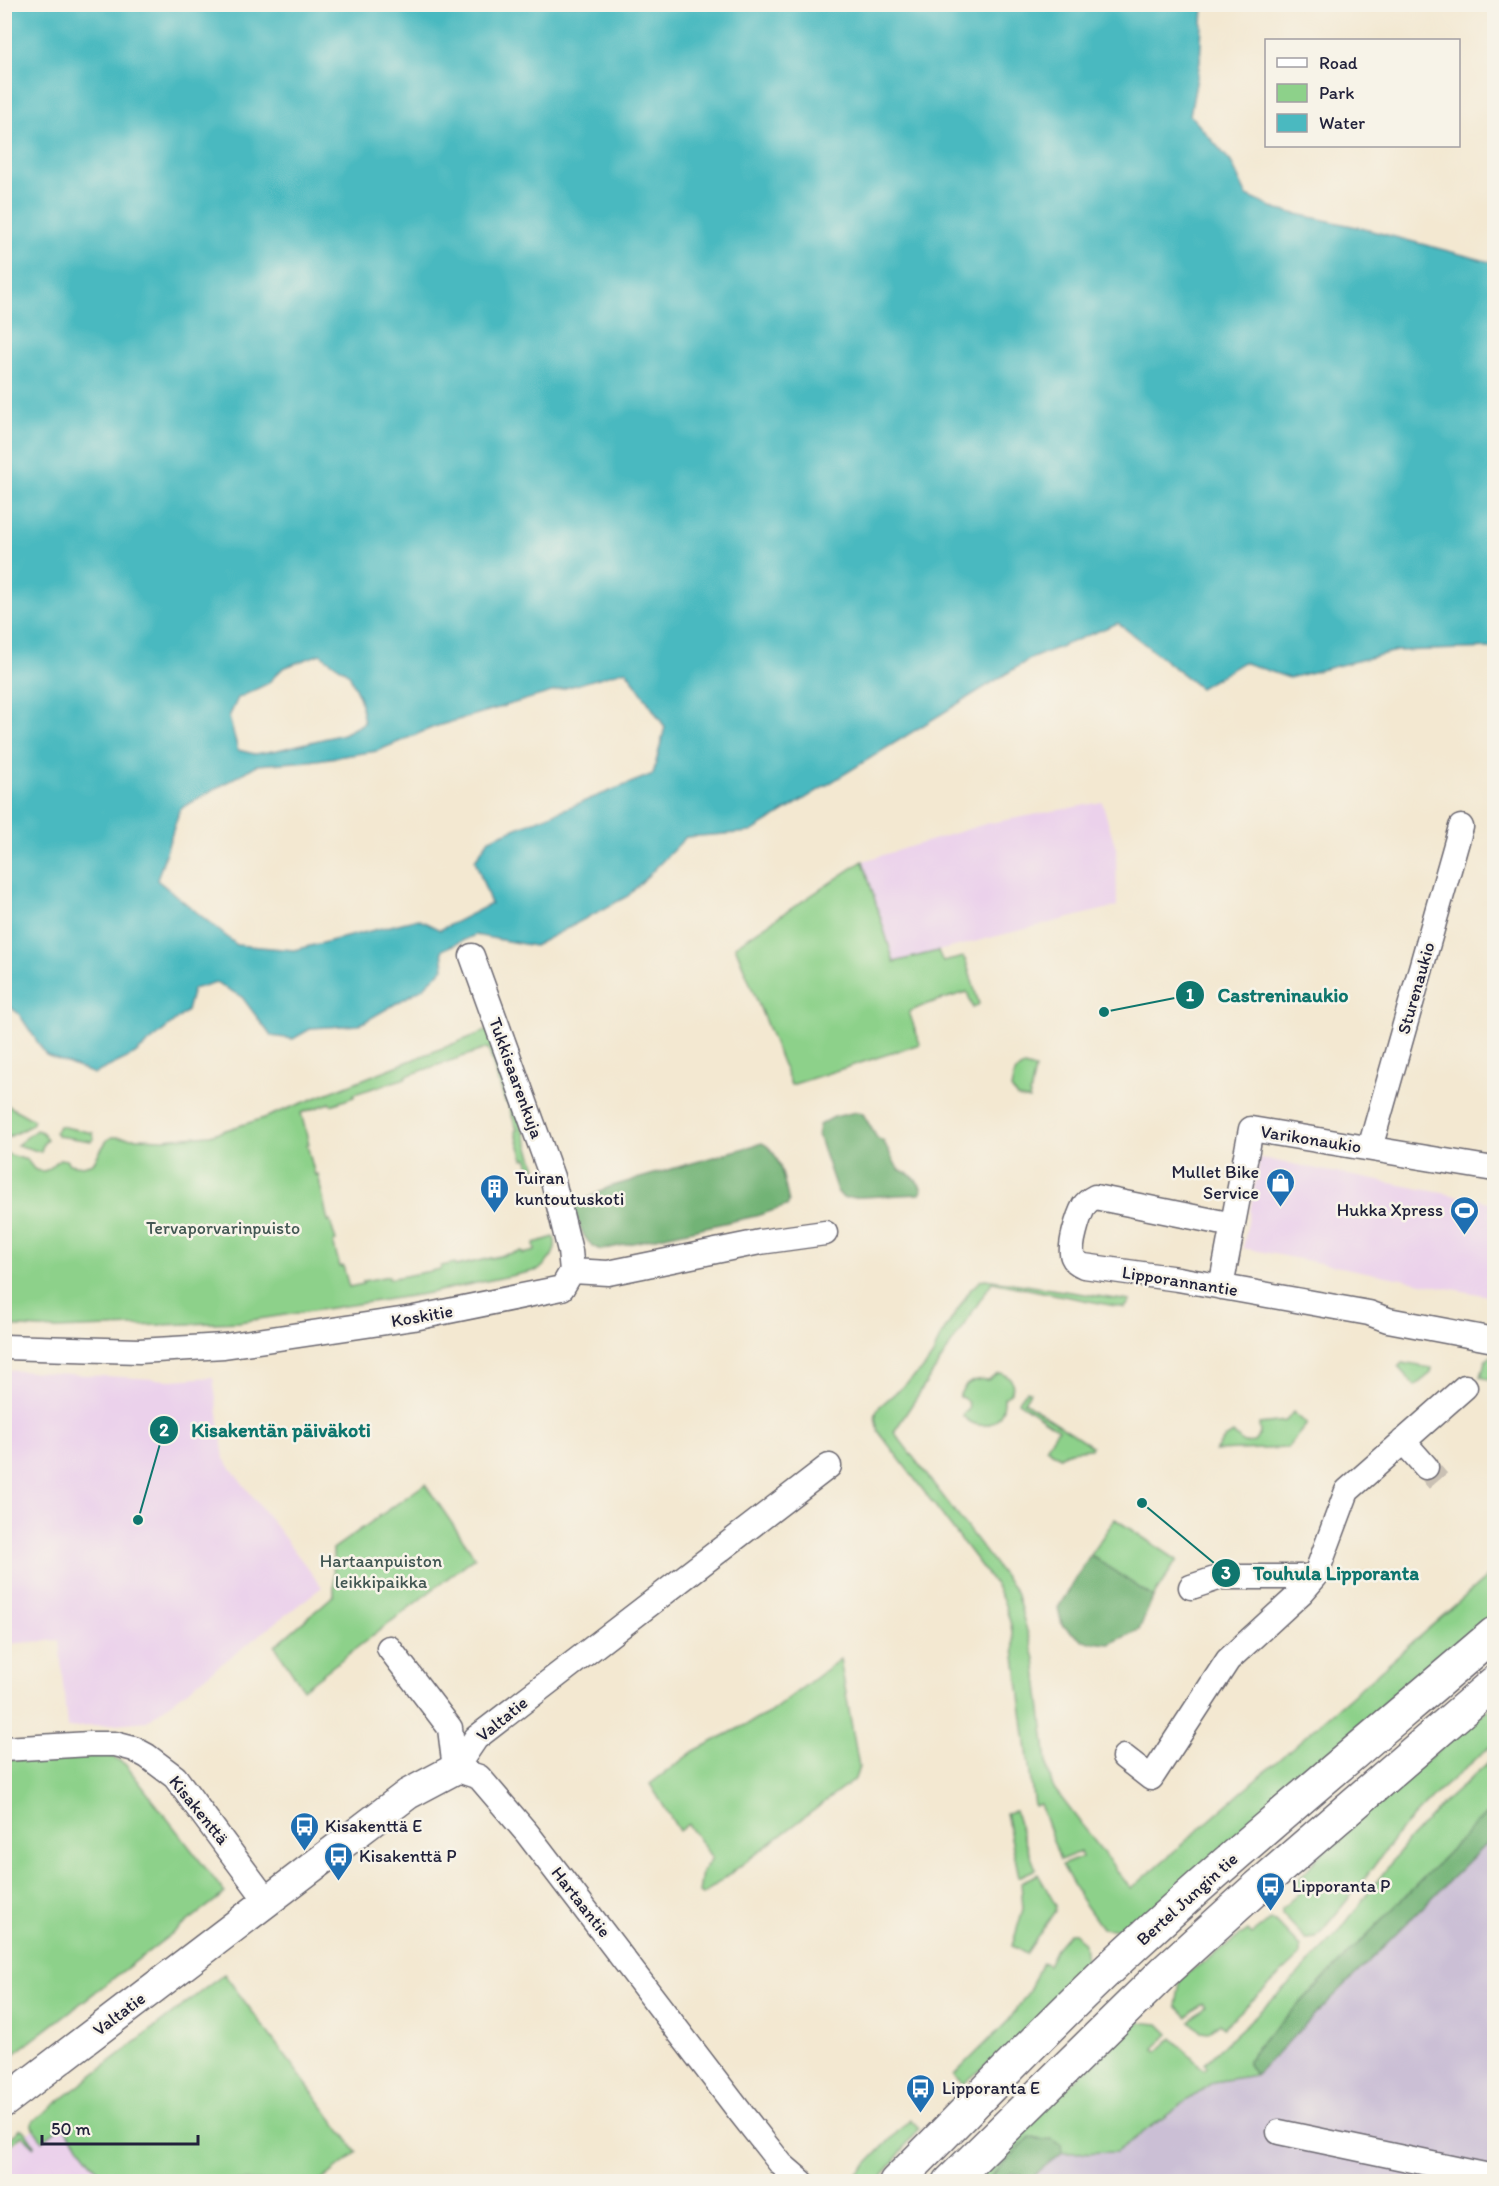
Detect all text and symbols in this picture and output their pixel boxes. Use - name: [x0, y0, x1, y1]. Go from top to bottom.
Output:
- legend: [1265, 39, 1460, 147]
- text: Road: [1319, 52, 1358, 74]
- text: Park: [1319, 82, 1354, 104]
- text: Water: [1319, 112, 1365, 134]
- street label: Sturenaukio: [1392, 939, 1440, 1037]
- callout: Castreninaukio: [1175, 976, 1361, 1014]
- text: Castreninaukio: [1217, 983, 1349, 1007]
- text: 1: [1186, 984, 1195, 1006]
- street label: Tukkisaarenkuja: [484, 1015, 548, 1142]
- street label: Varikonaukio: [1259, 1120, 1363, 1158]
- place label: Mullet Bike Service: [1171, 1161, 1259, 1204]
- shop icon: Mullet Bike Service: [1264, 1166, 1296, 1208]
- place label: Tuiran kuntoutuskoti: [515, 1167, 624, 1210]
- building icon: Tuiran kuntoutuskoti: [478, 1172, 510, 1214]
- sports icon: Hukka Xpress: [1448, 1194, 1480, 1236]
- place label: Hukka Xpress: [1337, 1199, 1443, 1221]
- park label: Tervaporvarinpuisto: [146, 1217, 300, 1239]
- street label: Lipporannantie: [1120, 1261, 1240, 1301]
- street label: Koskitie: [389, 1300, 455, 1332]
- callout: Kisakentän päiväkoti: [149, 1411, 383, 1449]
- text: Kisakentän päiväkoti: [191, 1418, 371, 1443]
- text: 2: [159, 1419, 169, 1441]
- park label: Hartaanpuiston leikkipaikka: [320, 1550, 442, 1593]
- callout: Touhula Lipporanta: [1211, 1554, 1431, 1592]
- text: Touhula Lipporanta: [1252, 1561, 1419, 1586]
- text: 3: [1221, 1562, 1231, 1584]
- street label: Valtatie: [472, 1692, 532, 1746]
- street label: Kisakenttä: [164, 1771, 234, 1850]
- bus stop icon: Kisakenttä E: [288, 1810, 320, 1852]
- place label: Kisakenttä E: [325, 1815, 422, 1837]
- bus stop icon: Kisakenttä P: [322, 1840, 354, 1882]
- place label: Kisakenttä P: [359, 1845, 457, 1867]
- street label: Bertel Jungin tie: [1132, 1848, 1242, 1950]
- street label: Hartaantie: [546, 1862, 616, 1942]
- bus stop icon: Lipporanta P: [1255, 1870, 1287, 1912]
- place label: Lipporanta P: [1292, 1875, 1390, 1897]
- street label: Valtatie: [88, 1987, 150, 2041]
- bus stop icon: Lipporanta E: [905, 2072, 937, 2114]
- place label: Lipporanta E: [942, 2077, 1040, 2099]
- scale bar: [42, 2108, 198, 2146]
- text: 50 m: [51, 2118, 91, 2140]

